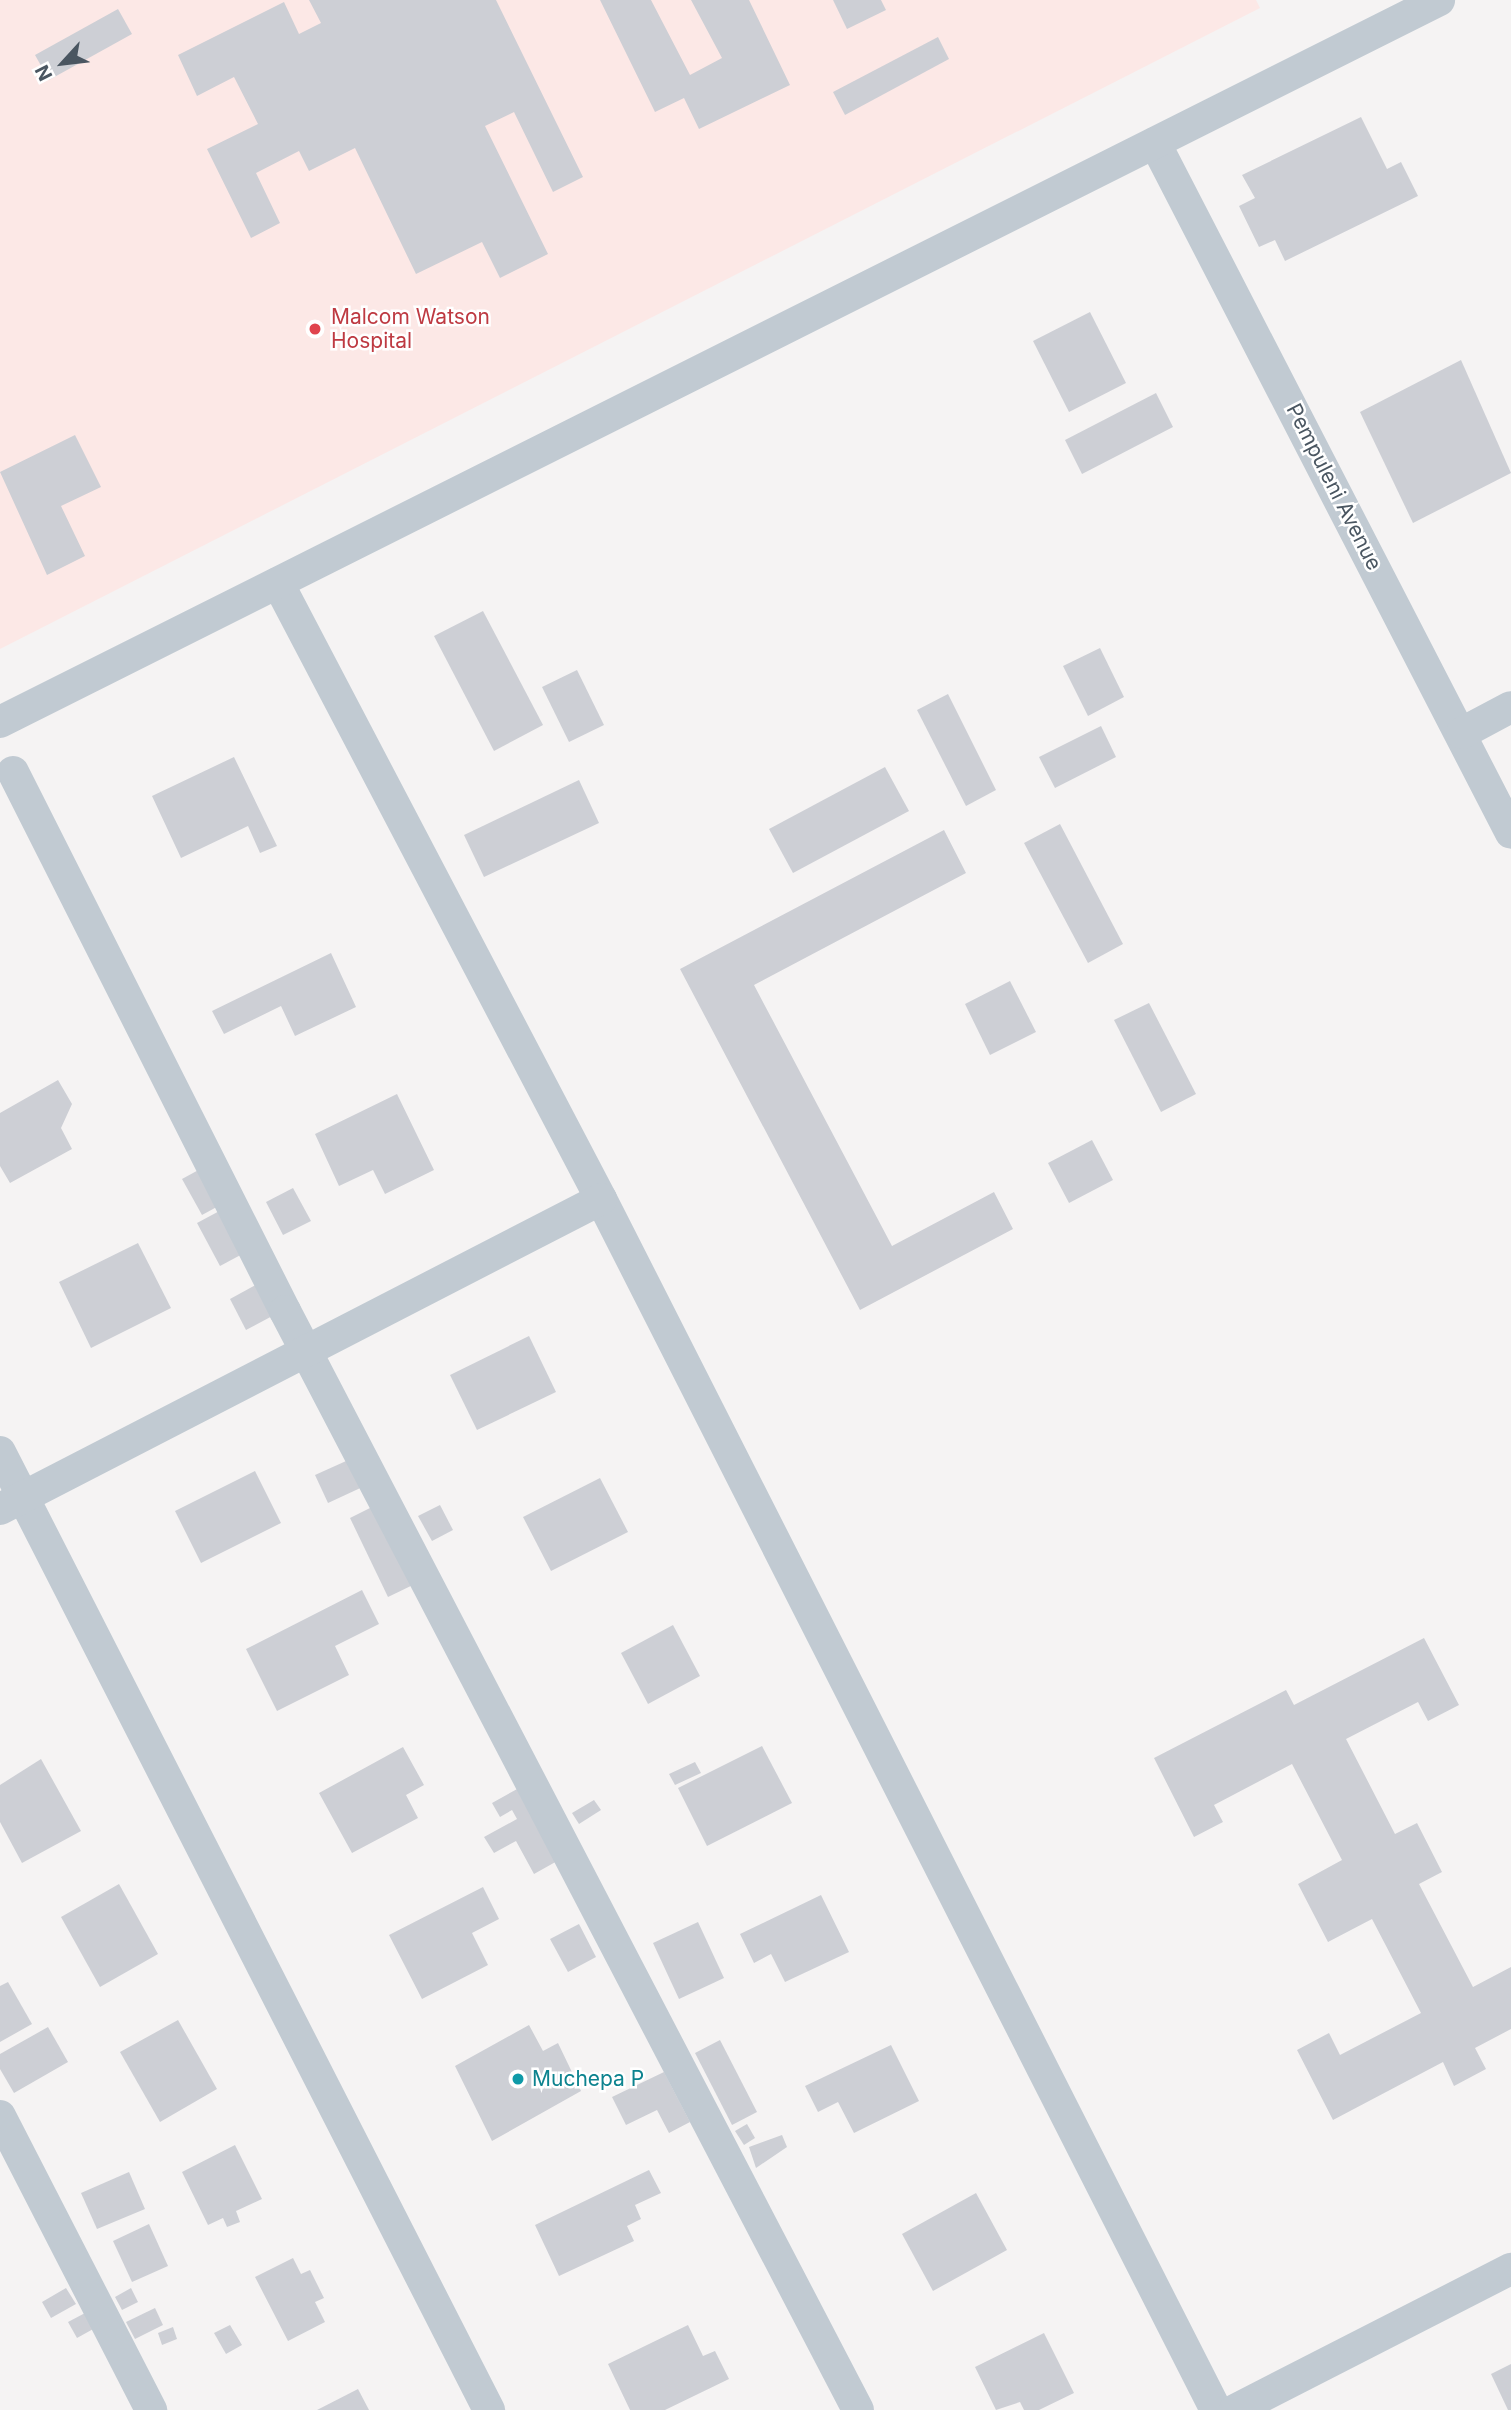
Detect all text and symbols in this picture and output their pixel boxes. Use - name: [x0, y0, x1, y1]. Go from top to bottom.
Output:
- north arrow: [28, 28, 98, 98]
- text: N: [30, 61, 57, 84]
- place label: Malcom Watson Hospital: [331, 304, 490, 354]
- marker: Malcom Watson Hospital: [305, 319, 325, 339]
- street label: Pempuleni Avenue: [1281, 399, 1387, 575]
- place label: Muchepa P: [532, 2066, 644, 2092]
- marker: Muchepa P: [510, 2071, 526, 2087]

